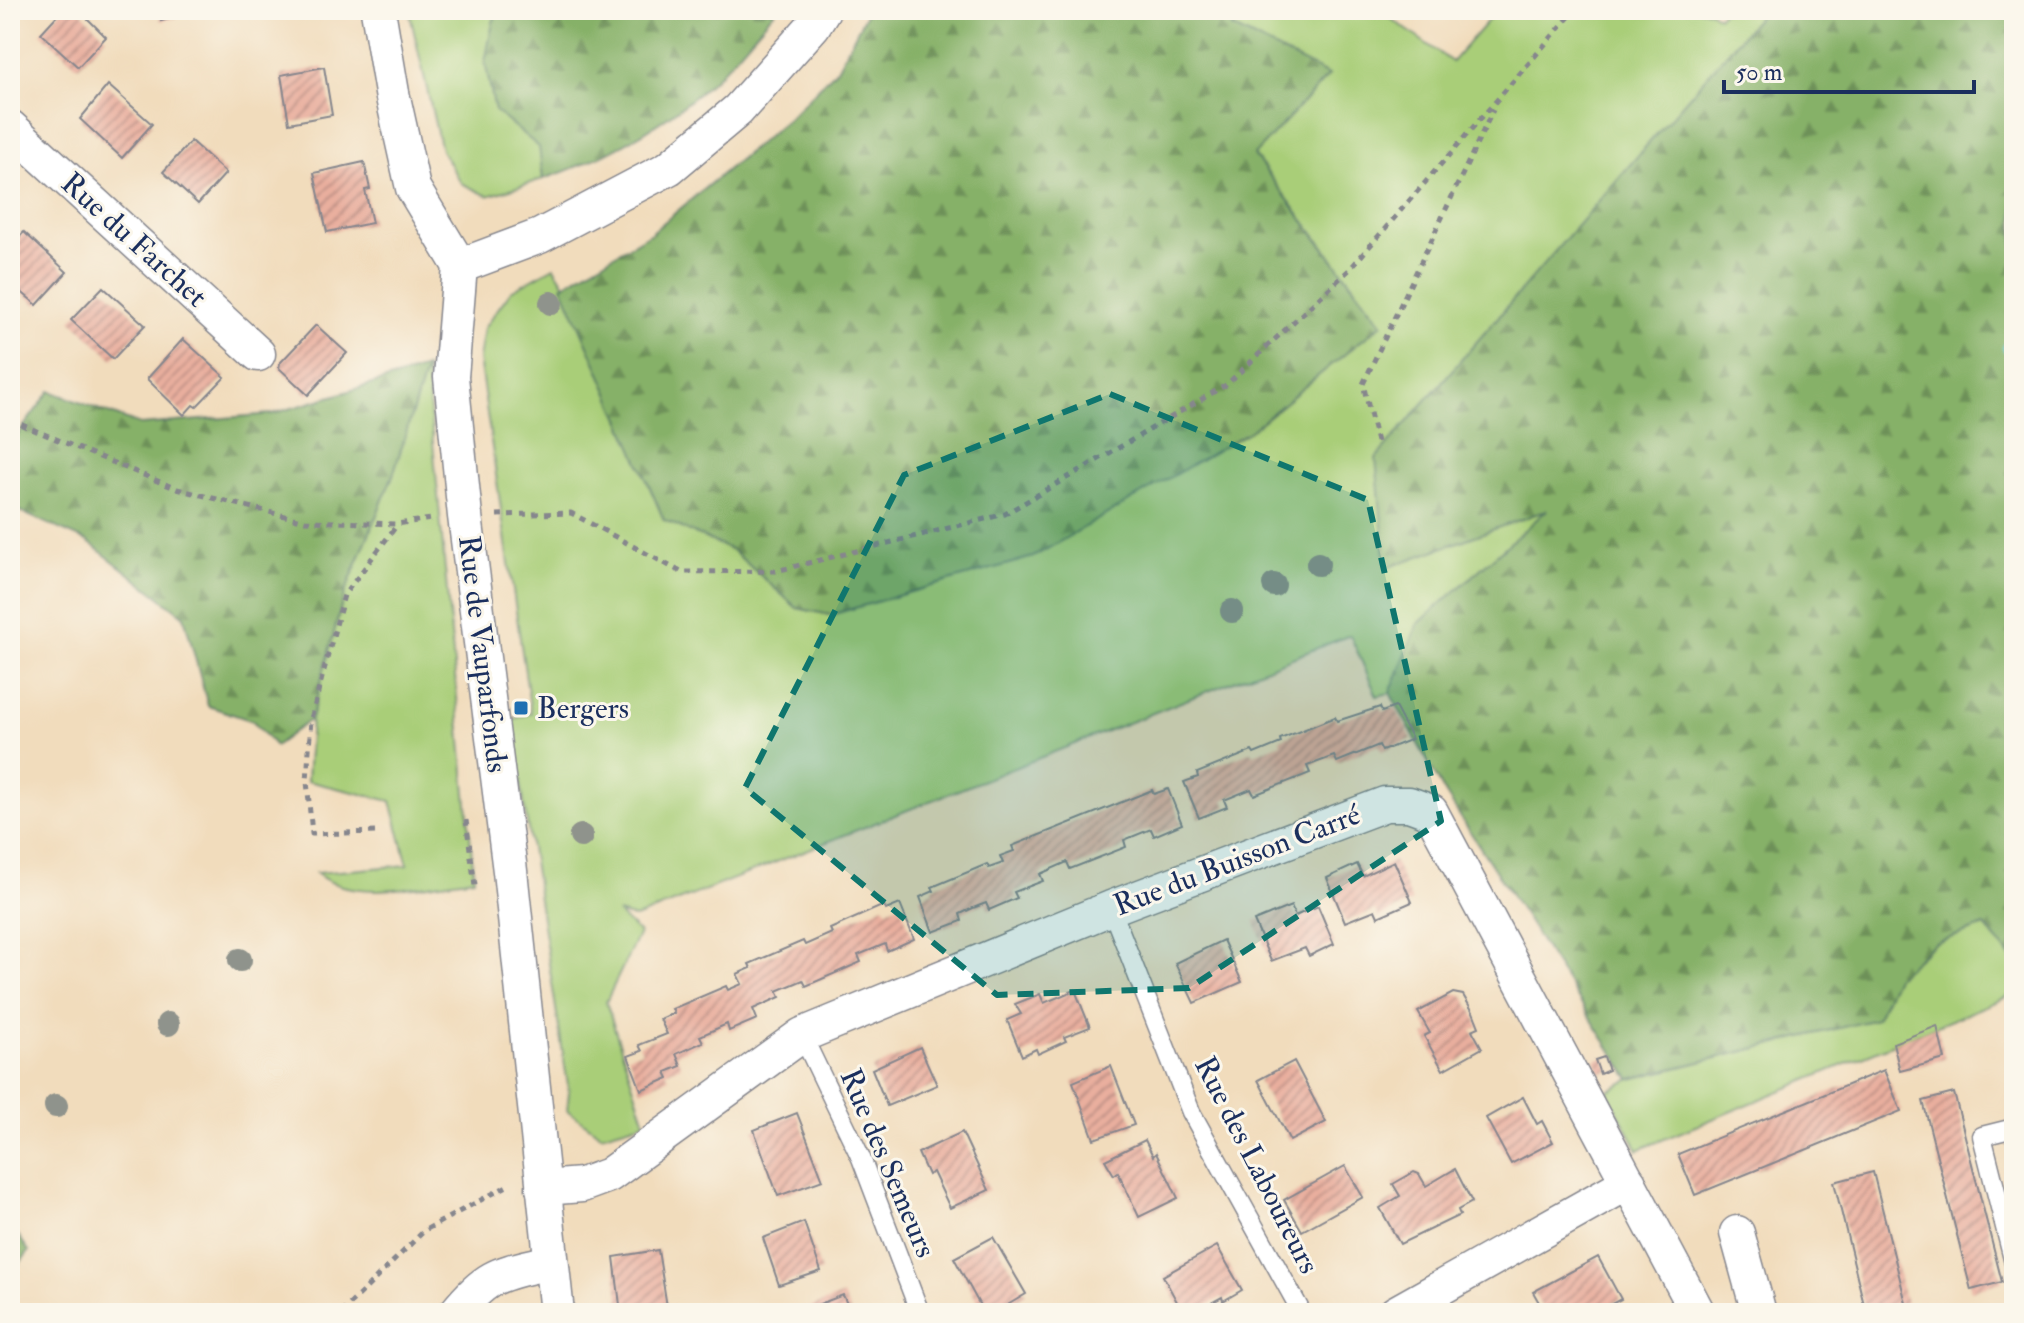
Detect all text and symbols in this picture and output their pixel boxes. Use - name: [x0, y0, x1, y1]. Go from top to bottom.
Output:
- scale bar: [1724, 44, 1974, 94]
- text: 50 m: [1736, 57, 1783, 88]
- street label: Rue du Farchet: [53, 165, 215, 315]
- street label: Rue de Vauparfonds: [450, 533, 516, 775]
- place label: Bergers: [537, 690, 629, 727]
- marker: Bergers: [512, 699, 530, 717]
- street label: Rue du Buisson Carré: [1108, 796, 1366, 924]
- street label: Rue des Laboureurs: [1186, 1050, 1328, 1280]
- street label: Rue des Semeurs: [832, 1063, 944, 1263]

